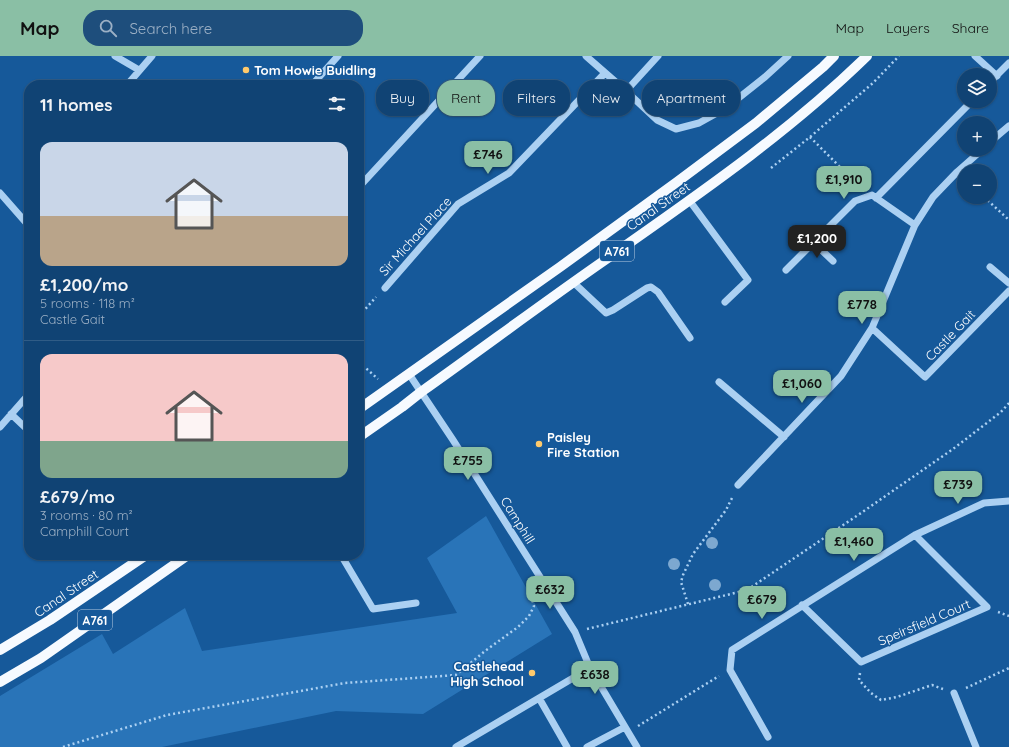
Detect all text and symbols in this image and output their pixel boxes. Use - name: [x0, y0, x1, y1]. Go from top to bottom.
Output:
- search box: [83, 10, 363, 46]
- text: Map: [20, 16, 59, 40]
- icon: search: [97, 17, 119, 39]
- text: Search here: [129, 19, 212, 38]
- text: Map: [835, 19, 864, 37]
- text: Layers: [886, 19, 930, 37]
- text: Share: [952, 19, 989, 37]
- place label: Tom Howie Buidling: [254, 62, 376, 78]
- marker: Tom Howie Buidling: [241, 65, 251, 75]
- map controls: [957, 68, 997, 204]
- button: layers: [957, 68, 997, 108]
- chip: Buy: [376, 80, 429, 116]
- chip: Rent: [437, 80, 495, 116]
- chip: Filters: [503, 80, 570, 116]
- chip: New: [578, 80, 634, 116]
- chip: Apartment: [642, 80, 740, 116]
- icon: filters: [326, 93, 348, 115]
- text: 11 homes: [40, 94, 112, 115]
- button: +: [957, 116, 997, 156]
- pin: £746: [464, 141, 512, 175]
- text: £746: [473, 146, 503, 162]
- button: −: [957, 164, 997, 204]
- pin: £1,910: [811, 166, 877, 200]
- icon: home: [158, 168, 230, 240]
- text: £1,910: [825, 171, 863, 187]
- street label: Canal Street: [623, 178, 693, 234]
- street label: Sir Michael Place: [375, 193, 455, 279]
- pin: £1,200: [784, 225, 850, 259]
- text: £1,200: [797, 230, 837, 246]
- road number: A761: [600, 241, 634, 261]
- text: £1,200/mo: [40, 274, 128, 295]
- pin: £778: [838, 291, 886, 325]
- text: 5 rooms · 118 m²: [40, 295, 135, 311]
- text: £778: [847, 296, 877, 312]
- street label: Castle Gait: [922, 306, 978, 364]
- text: Castle Gait: [40, 311, 105, 327]
- pin: £1,060: [769, 370, 835, 404]
- text: £1,060: [782, 375, 822, 391]
- icon: home: [158, 380, 230, 452]
- place label: Paisley Fire Station: [547, 429, 620, 460]
- marker: Paisley Fire Station: [534, 439, 544, 449]
- pin: £755: [444, 447, 492, 481]
- text: £755: [453, 452, 483, 468]
- pin: £739: [934, 471, 982, 505]
- text: £739: [943, 476, 973, 492]
- text: £679/mo: [40, 486, 115, 507]
- street label: Camphill: [497, 494, 539, 546]
- text: 3 rooms · 80 m²: [40, 507, 133, 523]
- text: Camphill Court: [40, 523, 129, 539]
- pin: £1,460: [821, 528, 887, 562]
- text: £1,460: [834, 533, 874, 549]
- street label: Canal Street: [31, 566, 101, 620]
- pin: £632: [526, 576, 574, 610]
- text: £632: [535, 581, 565, 597]
- pin: £679: [738, 586, 786, 620]
- text: £679: [747, 591, 777, 607]
- street label: Speirsfield Court: [875, 595, 973, 649]
- road number: A761: [78, 610, 112, 630]
- place label: Castlehead High School: [450, 658, 524, 689]
- pin: £638: [571, 661, 619, 695]
- text: £638: [580, 666, 610, 682]
- marker: Castlehead High School: [527, 668, 537, 678]

